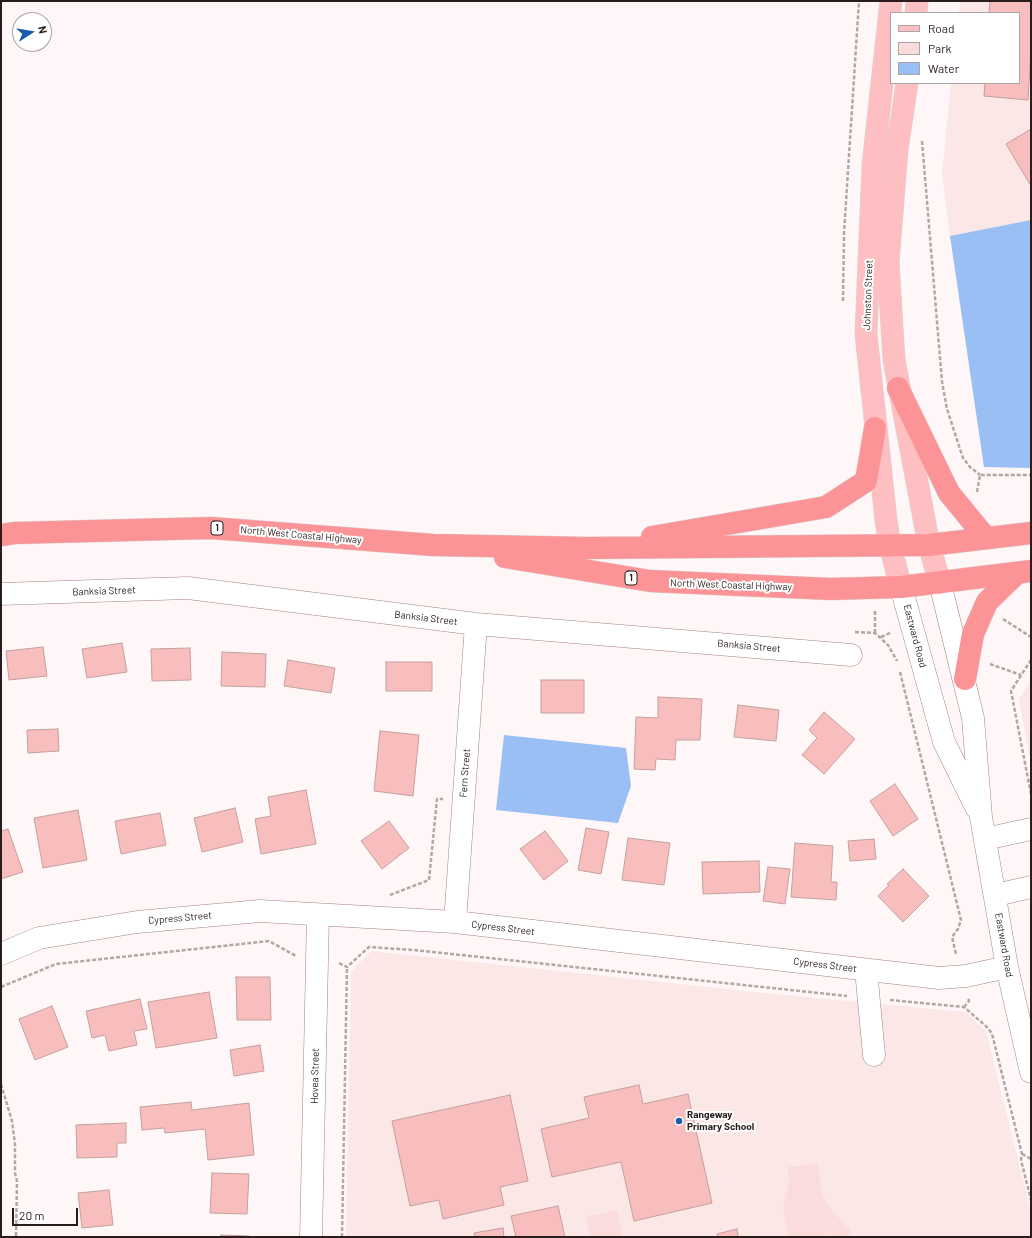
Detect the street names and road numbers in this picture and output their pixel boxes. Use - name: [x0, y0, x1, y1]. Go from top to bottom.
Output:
- street label: Johnston Street: [861, 260, 875, 330]
- road number: 1: [211, 521, 223, 535]
- street label: North West Coastal Highway: [240, 524, 362, 546]
- road number: 1: [625, 571, 637, 585]
- street label: North West Coastal Highway: [670, 577, 792, 593]
- street label: Banksia Street: [72, 584, 136, 598]
- street label: Eastward Road: [901, 603, 929, 669]
- street label: Banksia Street: [394, 608, 458, 628]
- street label: Banksia Street: [717, 637, 781, 655]
- street label: Fern Street: [457, 748, 473, 798]
- street label: Cypress Street: [148, 909, 212, 927]
- street label: Eastward Road: [992, 912, 1016, 978]
- street label: Cypress Street: [471, 918, 535, 938]
- street label: Cypress Street: [793, 955, 857, 975]
- street label: Hovea Street: [309, 1048, 321, 1104]

